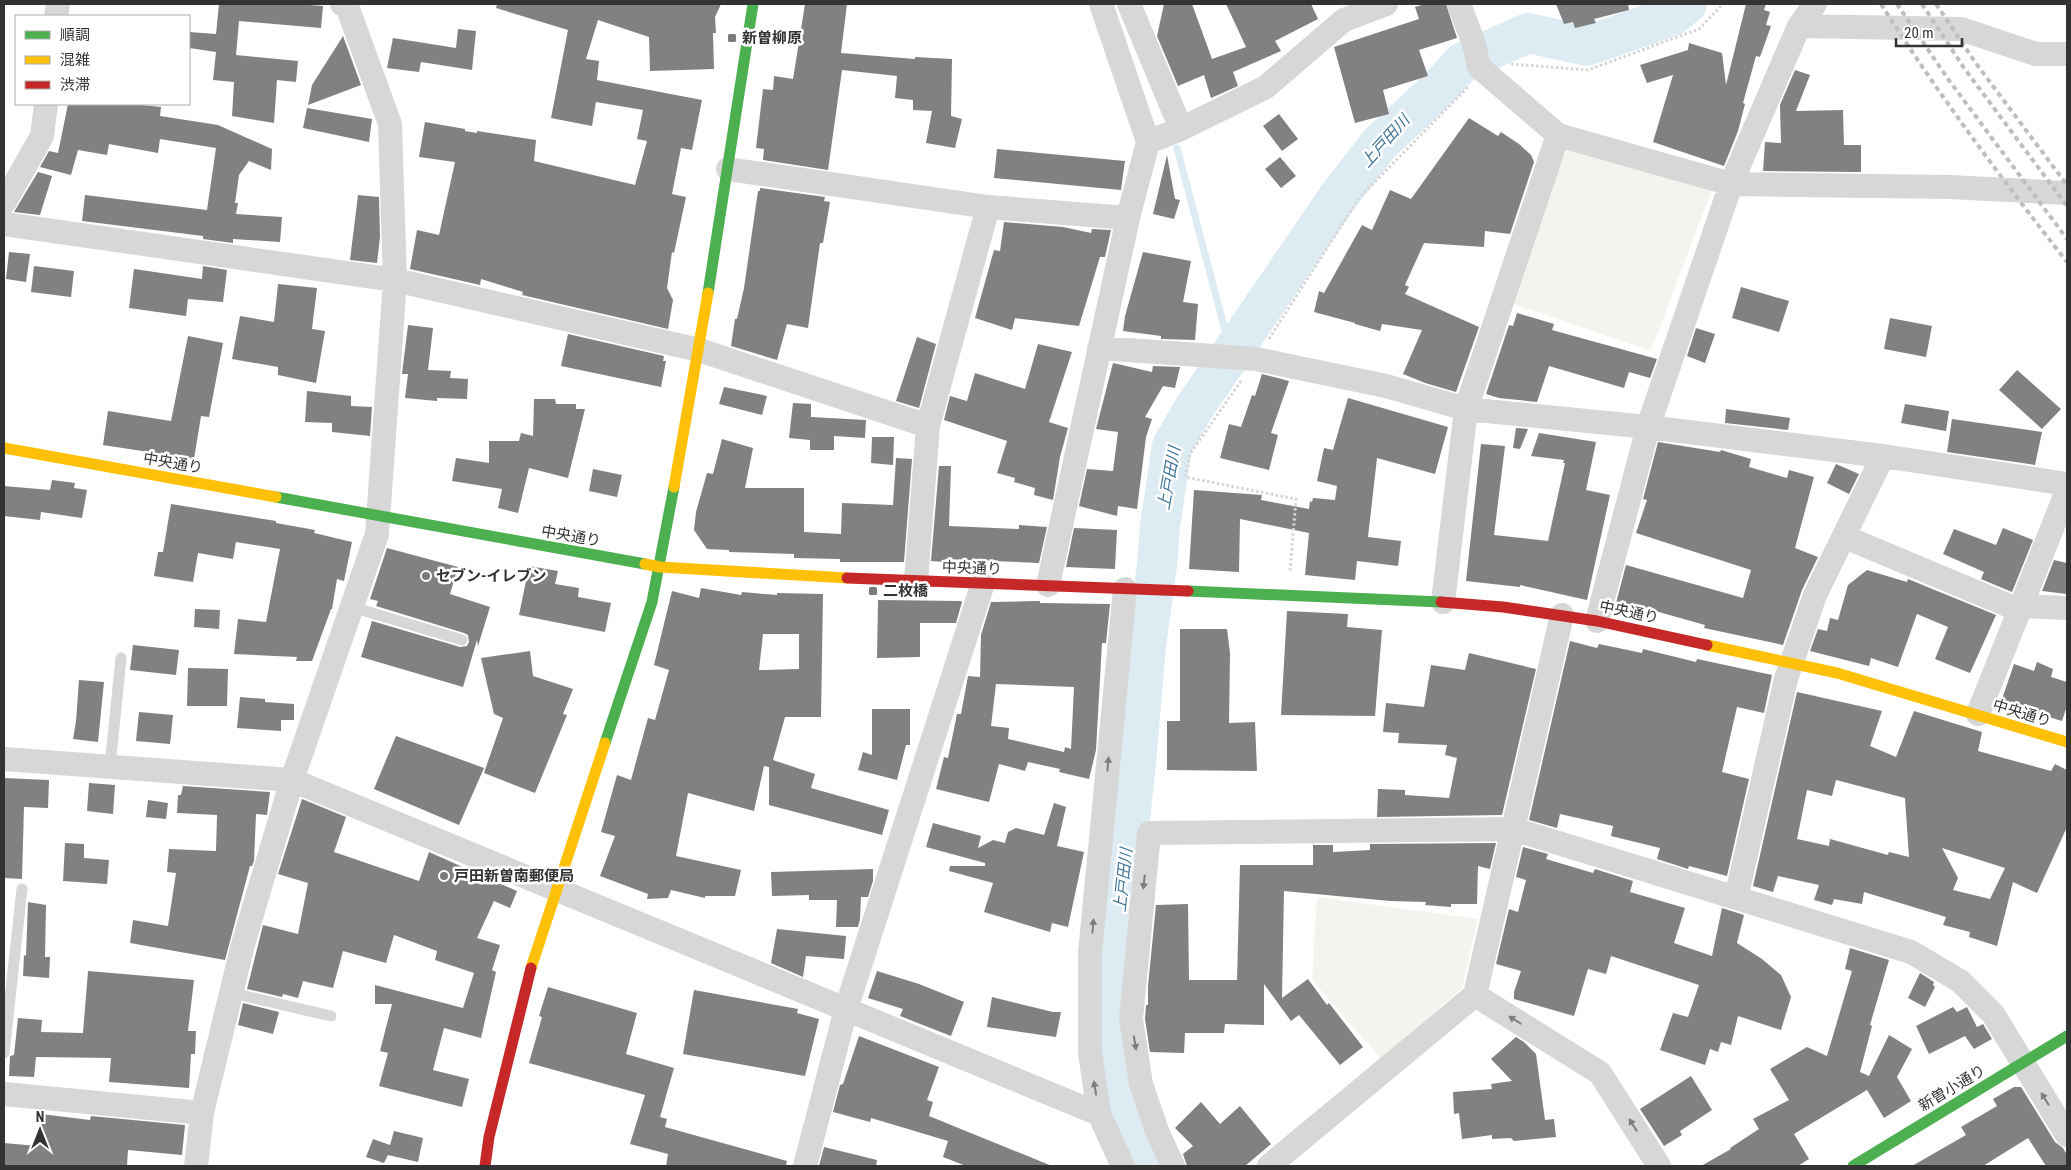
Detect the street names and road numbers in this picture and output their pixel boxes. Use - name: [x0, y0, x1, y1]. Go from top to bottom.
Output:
- street label: 中央通り: [142, 449, 204, 477]
- street label: 中央通り: [540, 522, 602, 550]
- street label: 中央通り: [942, 558, 1002, 578]
- street label: 中央通り: [1598, 597, 1660, 627]
- street label: 中央通り: [1991, 696, 2053, 730]
- street label: 新曽小通り: [1915, 1061, 1989, 1115]

